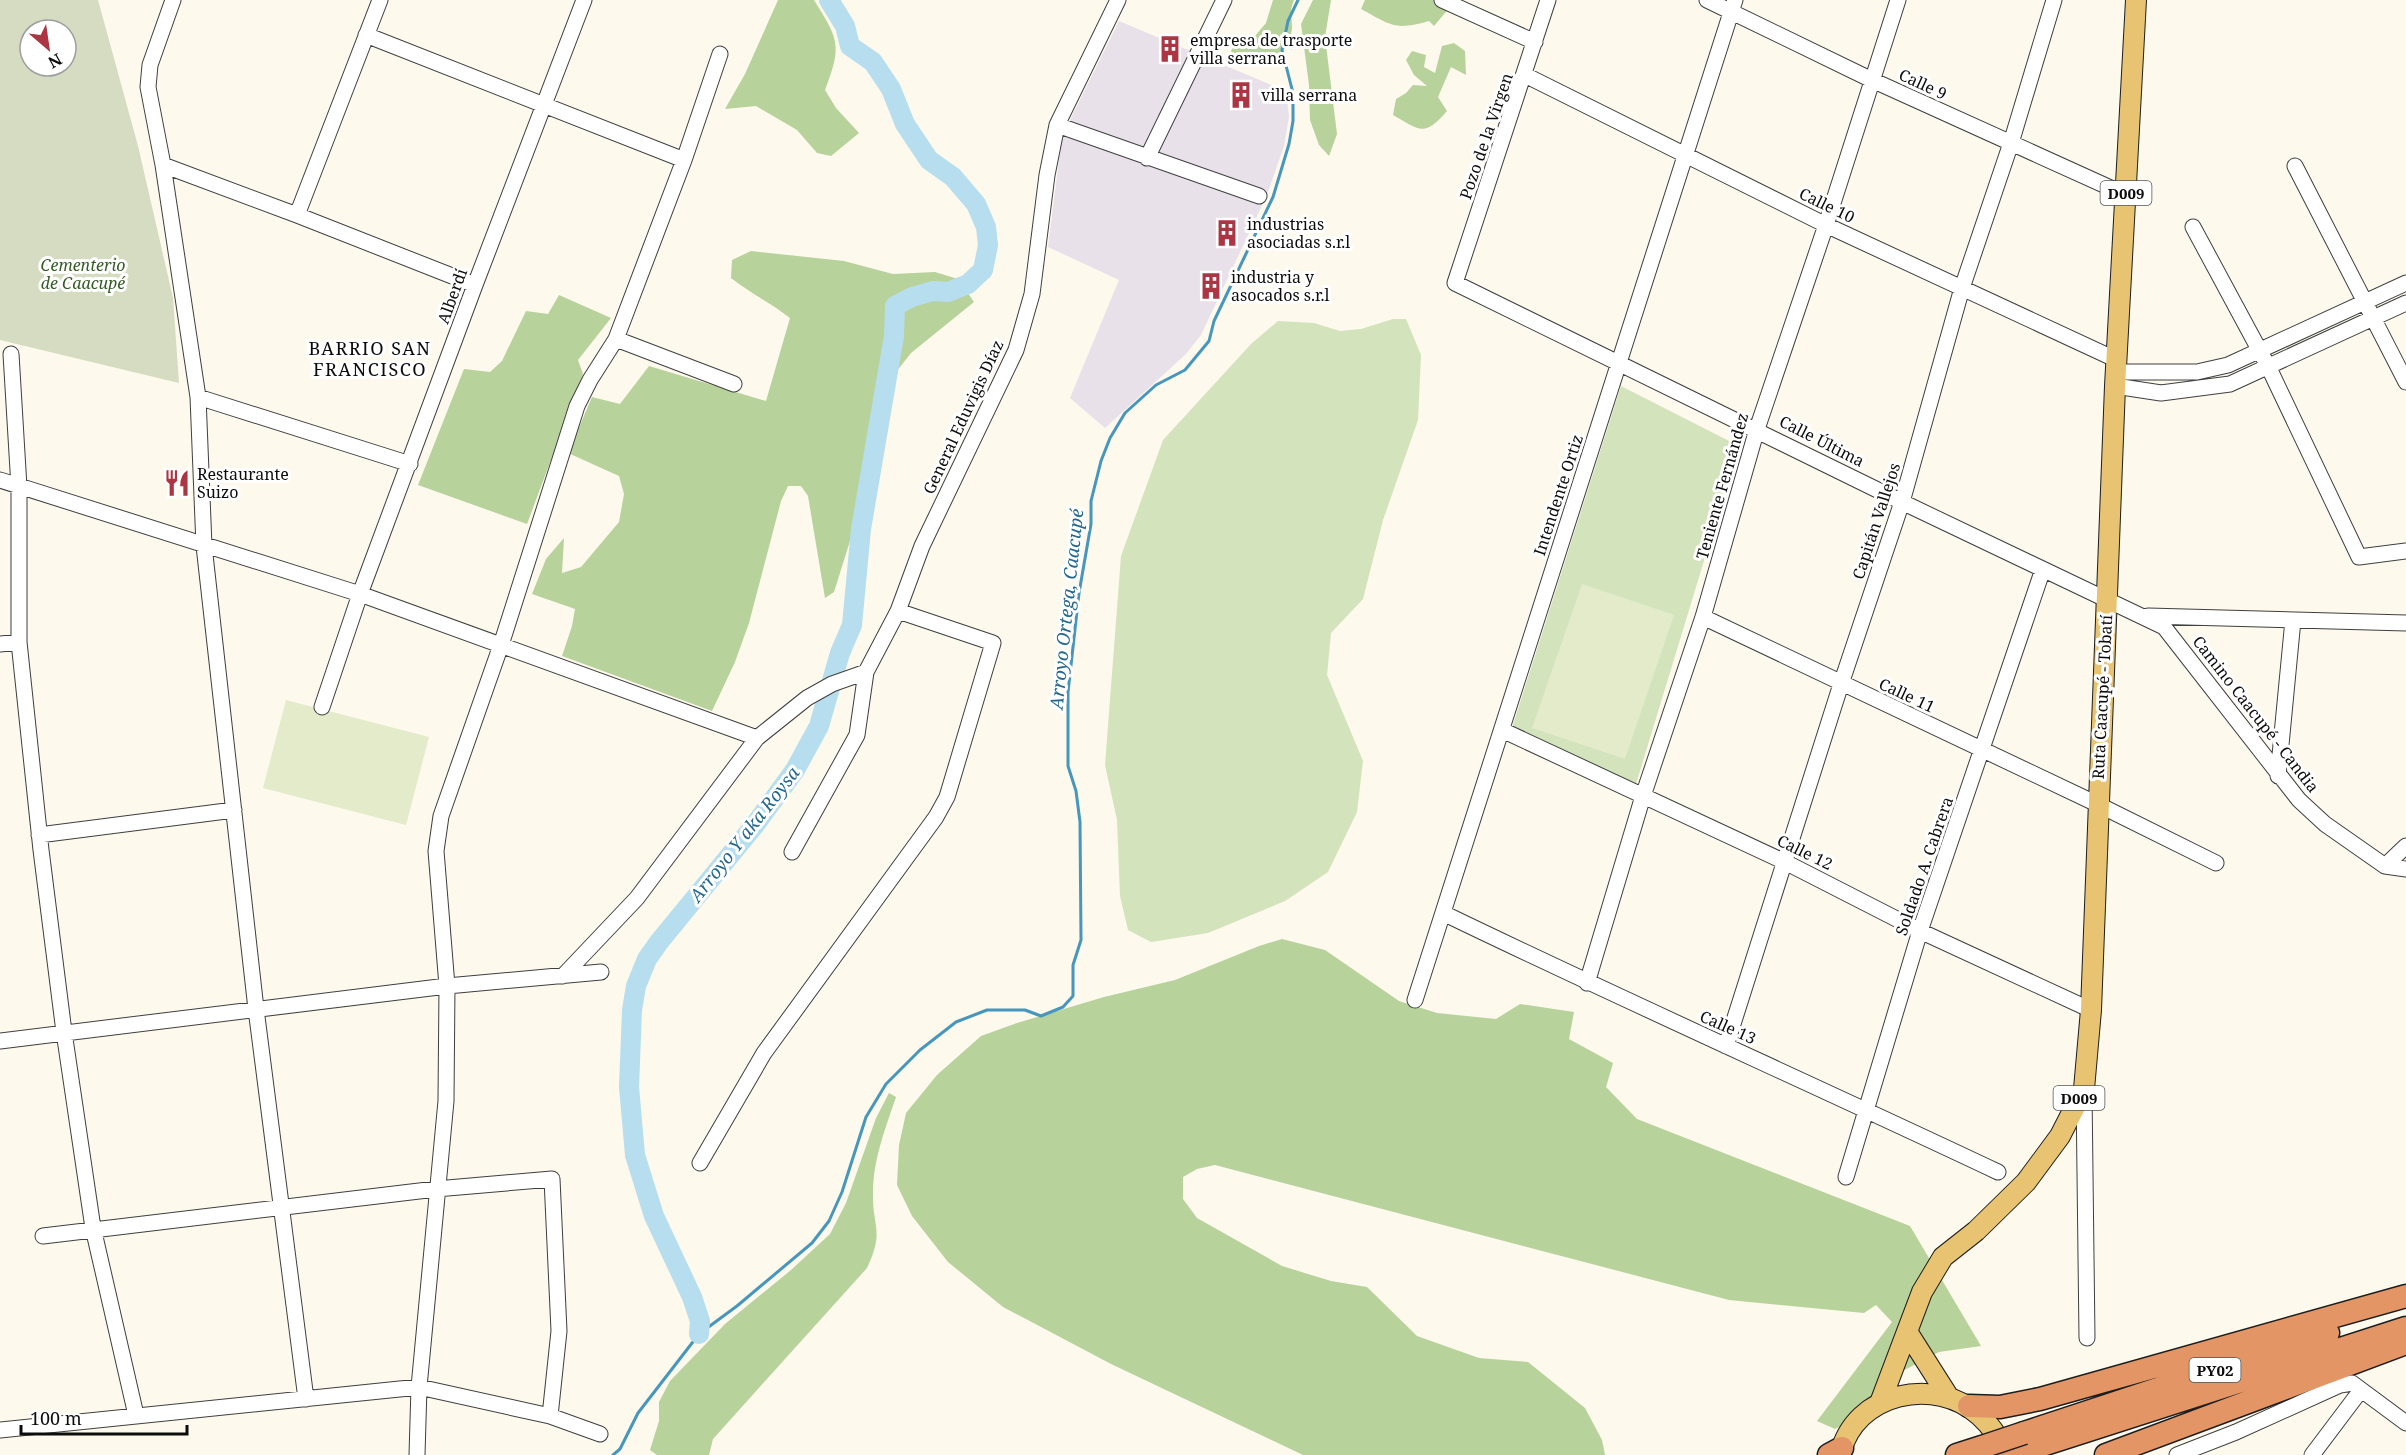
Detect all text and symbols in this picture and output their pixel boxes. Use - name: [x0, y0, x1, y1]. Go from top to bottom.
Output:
- north arrow: [18, 18, 78, 78]
- place label: empresa de trasporte villa serrana: [1190, 29, 1352, 69]
- building icon: empresa de trasporte villa serrana: [1155, 34, 1185, 64]
- text: N: [44, 48, 66, 74]
- street label: Calle 9: [1896, 63, 1950, 105]
- street label: Pozo de la Virgen: [1454, 70, 1518, 202]
- building icon: villa serrana: [1226, 80, 1256, 110]
- place label: villa serrana: [1261, 84, 1357, 106]
- road number: D009: [2100, 181, 2152, 205]
- street label: Calle 10: [1795, 182, 1859, 228]
- place label: industrias asociadas s.r.l: [1247, 213, 1350, 253]
- building icon: industrias asociadas s.r.l: [1212, 218, 1242, 248]
- park label: Cementerio de Caacupé: [40, 254, 126, 294]
- street label: Alberdi: [432, 265, 472, 327]
- place label: industria y asocados s.r.l: [1231, 266, 1329, 306]
- building icon: industria y asocados s.r.l: [1196, 271, 1226, 301]
- district label: BARRIO SAN FRANCISCO: [308, 336, 432, 381]
- street label: General Eduvigis Díaz: [918, 336, 1008, 498]
- street label: Teniente Fernández: [1691, 410, 1753, 562]
- street label: Calle Última: [1776, 410, 1868, 472]
- street label: Intendente Ortiz: [1528, 432, 1588, 558]
- street label: Capitán Vallejos: [1847, 460, 1905, 582]
- place label: Restaurante Suizo: [197, 463, 289, 503]
- restaurant icon: Restaurante Suizo: [162, 468, 192, 498]
- water label: Arroyo Ortega, Caacupé: [1043, 506, 1089, 712]
- street label: Ruta Caacupé - Tobatí: [2087, 614, 2117, 780]
- street label: Camino Caacupé - Candia: [2188, 631, 2324, 797]
- street label: Calle 11: [1875, 672, 1939, 718]
- water label: Arroyo Y aka Roysa: [682, 761, 805, 908]
- street label: Soldado A. Cabrera: [1890, 794, 1958, 938]
- street label: Calle 12: [1773, 829, 1837, 875]
- street label: Calle 13: [1696, 1005, 1760, 1049]
- road number: D009: [2054, 1086, 2104, 1110]
- road number: PY02: [2190, 1358, 2240, 1382]
- scale bar: [21, 1398, 188, 1436]
- text: 100 m: [30, 1406, 82, 1430]

